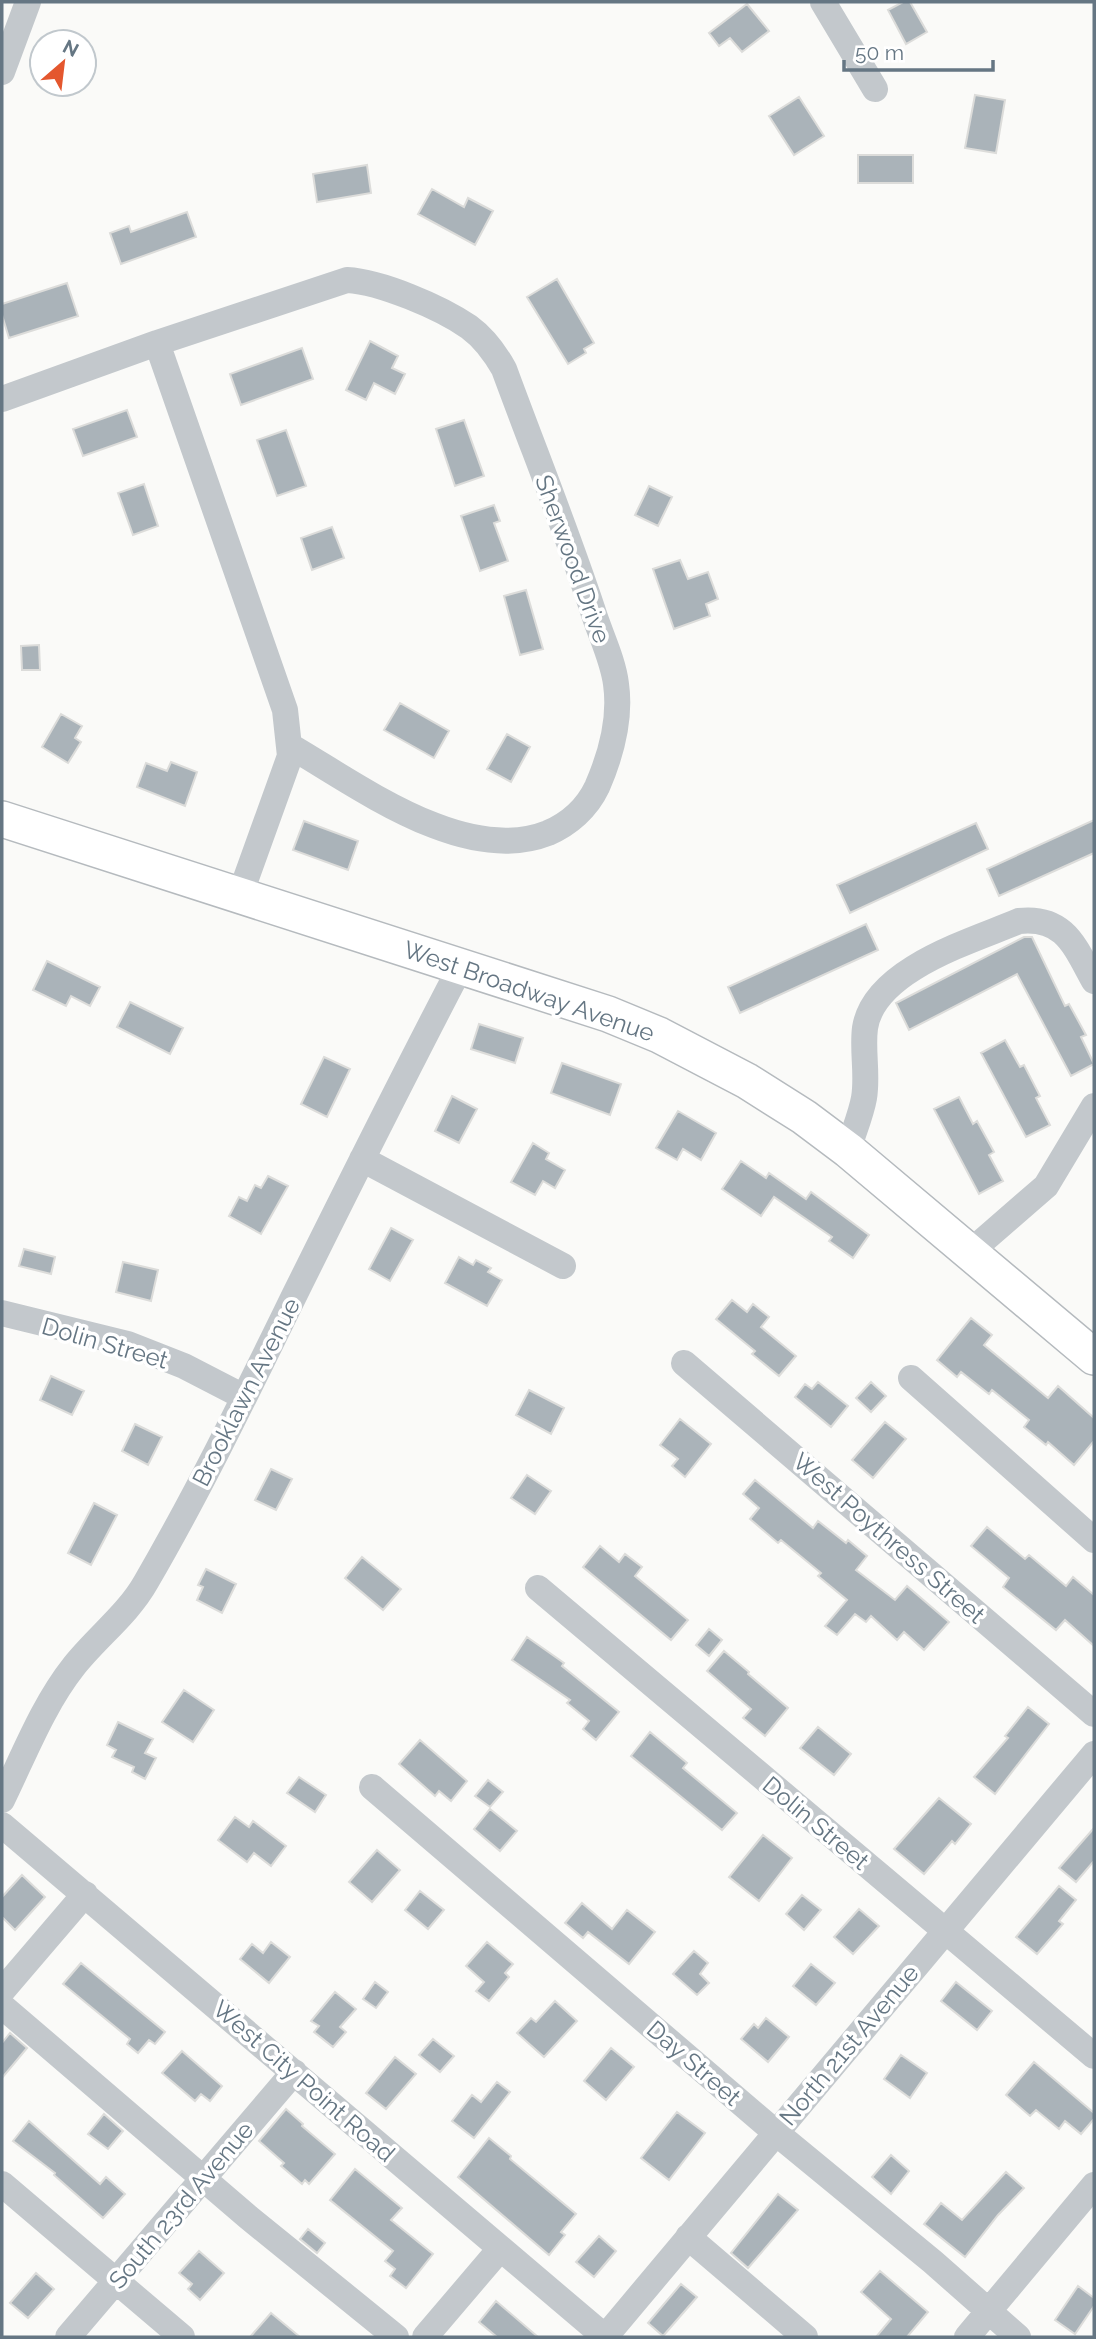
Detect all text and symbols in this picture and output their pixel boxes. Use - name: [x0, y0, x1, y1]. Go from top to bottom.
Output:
- north arrow: [28, 28, 98, 98]
- scale bar: [844, 28, 993, 72]
- text: N: [59, 35, 83, 61]
- text: 50 m: [855, 40, 904, 65]
- street label: Sherwood Drive: [529, 471, 617, 647]
- street label: West Broadway Avenue: [400, 934, 658, 1048]
- street label: Brooklawn Avenue: [186, 1293, 306, 1491]
- street label: Dolin Street: [39, 1311, 171, 1375]
- street label: West Poythress Street: [787, 1447, 991, 1629]
- street label: Dolin Street: [757, 1770, 875, 1876]
- street label: North 21st Avenue: [773, 1959, 925, 2131]
- street label: West City Point Road: [207, 1994, 401, 2168]
- street label: Day Street: [641, 2014, 747, 2112]
- street label: South 23rd Avenue: [103, 2116, 259, 2294]

